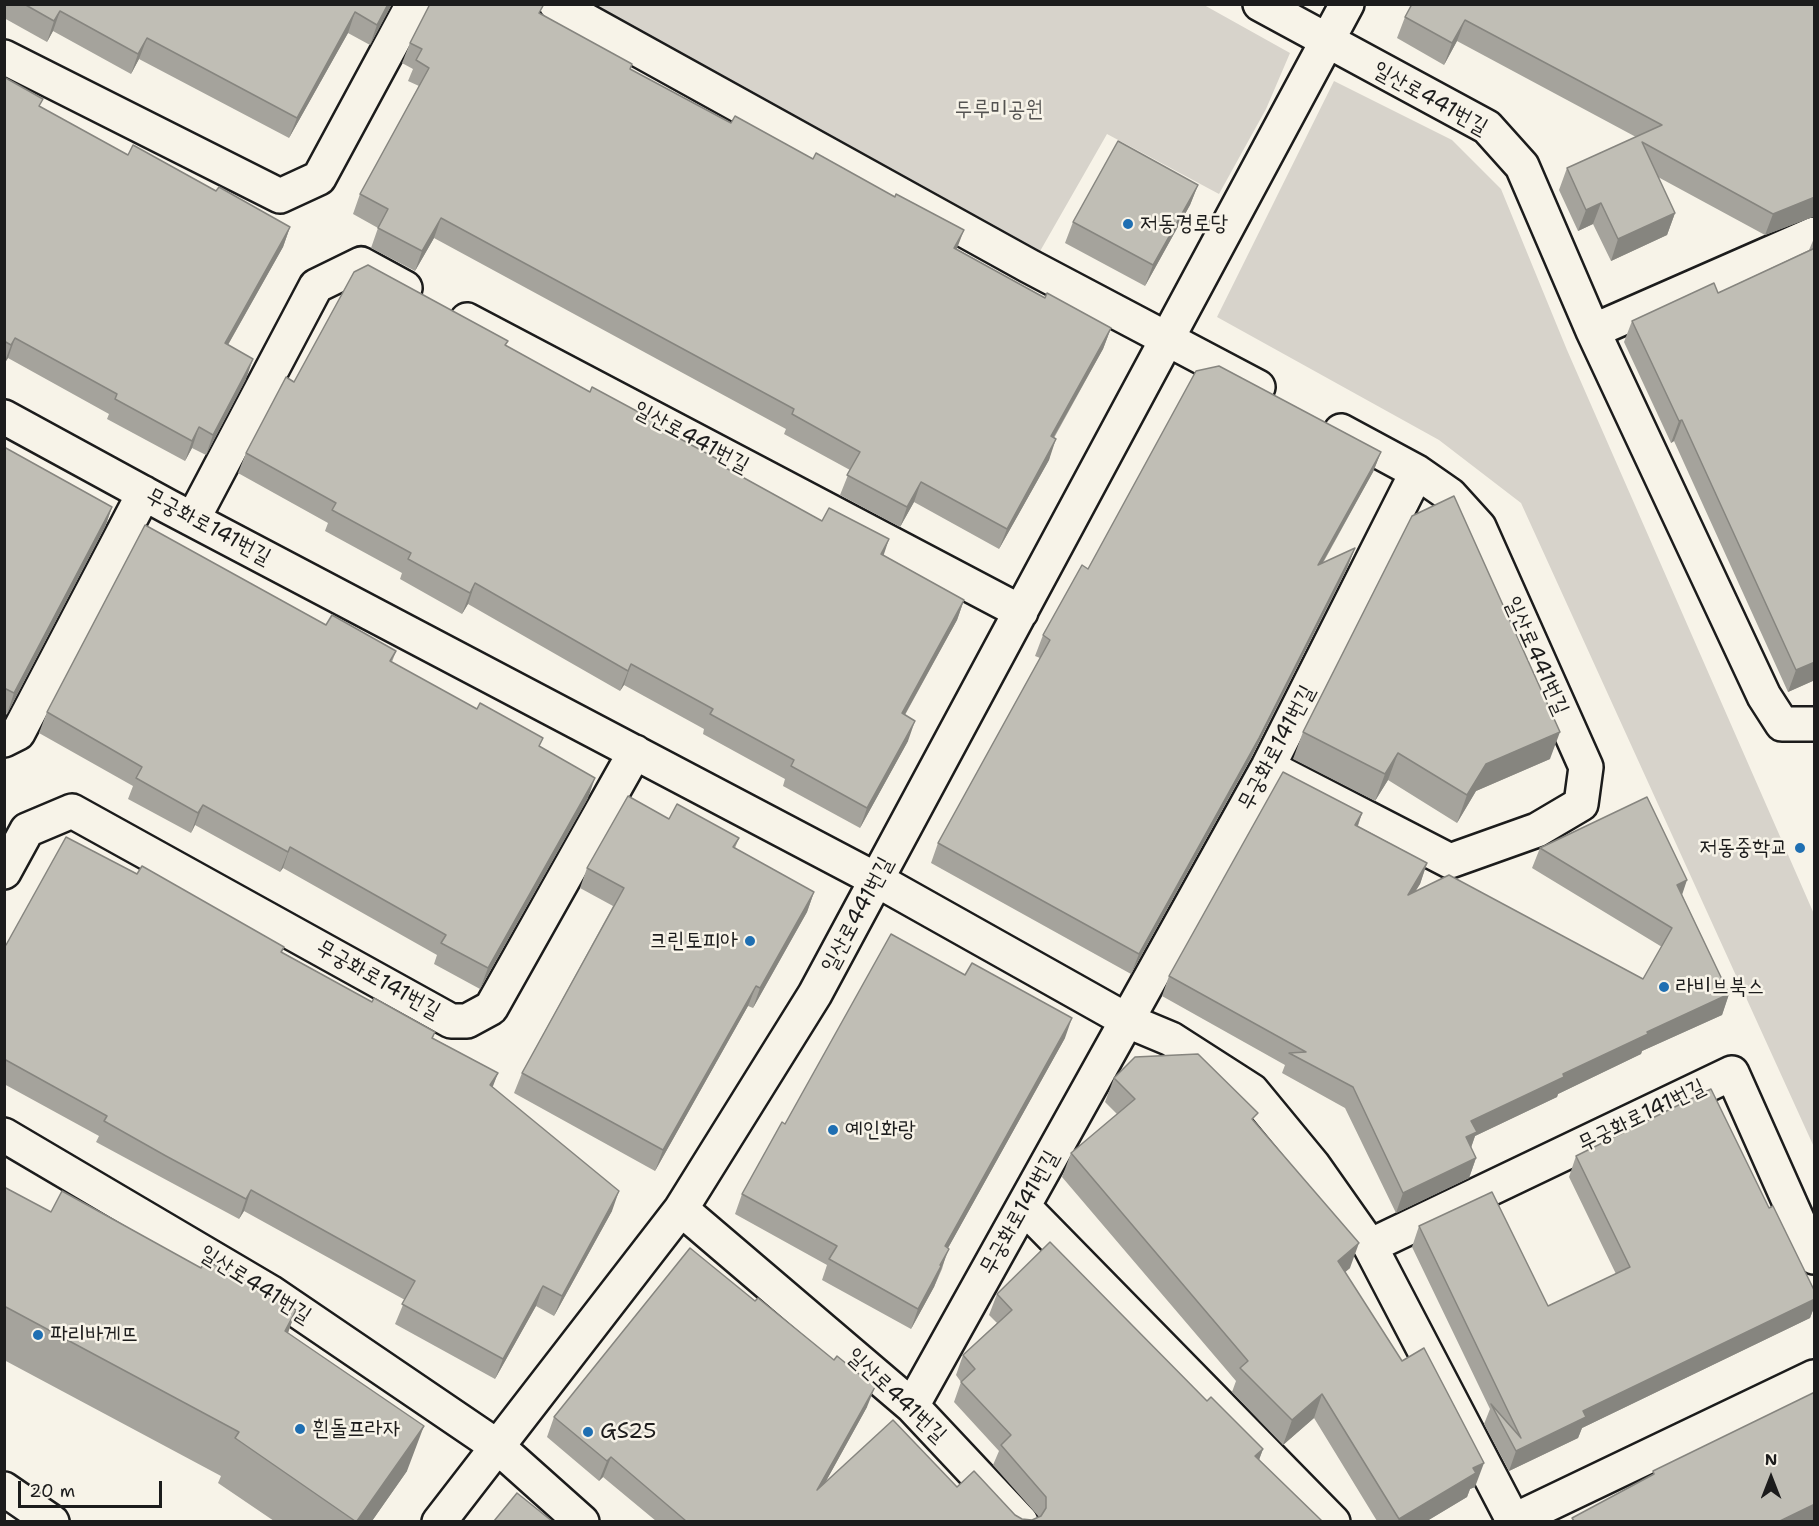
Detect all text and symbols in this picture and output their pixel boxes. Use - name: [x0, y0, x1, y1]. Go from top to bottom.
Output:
- street label: 일산로441번길: [1368, 57, 1492, 141]
- park label: 두루미공원: [955, 97, 1043, 123]
- place label: 저동경로당: [1140, 211, 1229, 237]
- marker: 저동경로당: [1121, 217, 1135, 231]
- street label: 일산로441번길: [629, 397, 753, 479]
- street label: 무궁화로141번길: [141, 483, 275, 571]
- street label: 일산로441번길: [1498, 593, 1574, 719]
- street label: 무궁화로141번길: [1233, 681, 1321, 815]
- place label: 저동중학교: [1699, 835, 1788, 861]
- marker: 저동중학교: [1793, 841, 1807, 855]
- street label: 일산로441번길: [817, 853, 899, 977]
- place label: 크린토피아: [649, 928, 738, 954]
- marker: 크린토피아: [743, 934, 757, 948]
- street label: 무궁화로141번길: [311, 935, 445, 1025]
- place label: 라비브북스: [1676, 974, 1765, 1000]
- marker: 라비브북스: [1657, 980, 1671, 994]
- street label: 무궁화로141번길: [1574, 1074, 1710, 1158]
- place label: 예인화랑: [845, 1117, 916, 1143]
- marker: 예인화랑: [826, 1123, 840, 1137]
- street label: 무궁화로141번길: [975, 1146, 1065, 1280]
- street label: 일산로441번길: [194, 1240, 316, 1330]
- place label: 파리바게뜨: [50, 1322, 139, 1348]
- marker: 파리바게뜨: [31, 1328, 45, 1342]
- street label: 일산로441번길: [841, 1343, 951, 1449]
- place label: 흰돌프라자: [312, 1416, 401, 1442]
- place label: GS25: [600, 1419, 657, 1445]
- marker: 흰돌프라자: [293, 1422, 307, 1436]
- marker: GS25: [581, 1425, 595, 1439]
- north arrow: [1741, 1448, 1801, 1508]
- text: N: [1765, 1449, 1777, 1470]
- scale bar: [21, 1469, 165, 1507]
- text: 20 m: [29, 1479, 75, 1503]

